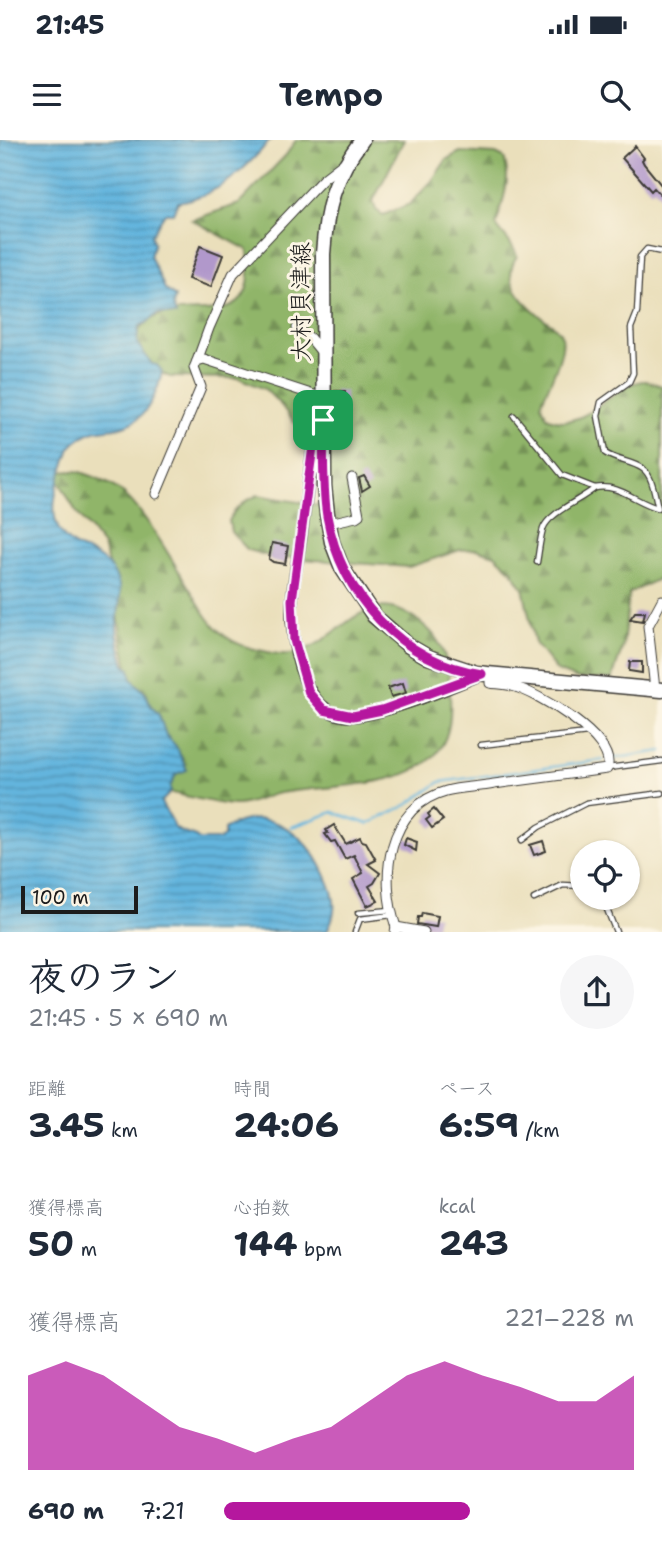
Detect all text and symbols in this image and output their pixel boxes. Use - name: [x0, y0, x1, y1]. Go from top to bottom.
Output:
- text: 21:45: [35, 7, 104, 42]
- text: Tempo: [279, 73, 383, 116]
- icon: menu: [28, 76, 66, 114]
- icon: search: [596, 76, 634, 114]
- street label: 大村貝津線: [285, 242, 317, 362]
- pin: [293, 390, 353, 450]
- icon: arrive: [304, 401, 342, 439]
- map controls: [570, 840, 640, 910]
- button: locate: [570, 840, 640, 910]
- scale bar: [21, 883, 138, 914]
- text: 100 m: [32, 885, 89, 910]
- text: 夜のラン: [28, 951, 180, 1002]
- button: share: [560, 955, 634, 1029]
- text: 21:45 · 5 × 690 m: [28, 1003, 228, 1033]
- text: 距離: [28, 1076, 66, 1101]
- text: 時間: [233, 1076, 271, 1101]
- text: ペース: [439, 1076, 495, 1101]
- text: 3.45: [28, 1101, 105, 1148]
- text: 24:06: [233, 1101, 339, 1148]
- text: 6:59: [439, 1101, 519, 1148]
- text: km: [105, 1118, 138, 1143]
- text: /km: [519, 1118, 560, 1143]
- text: kcal: [439, 1194, 476, 1219]
- text: 獲得標高: [28, 1195, 104, 1220]
- text: 心拍数: [233, 1195, 290, 1220]
- text: 243: [439, 1219, 509, 1266]
- text: 50: [28, 1220, 74, 1267]
- text: 144: [233, 1220, 297, 1267]
- text: m: [74, 1237, 97, 1262]
- text: bpm: [297, 1237, 342, 1262]
- text: 221–228 m: [504, 1303, 634, 1333]
- text: 獲得標高: [28, 1307, 120, 1337]
- text: 690 m: [28, 1496, 104, 1526]
- text: 7:21: [140, 1496, 185, 1526]

